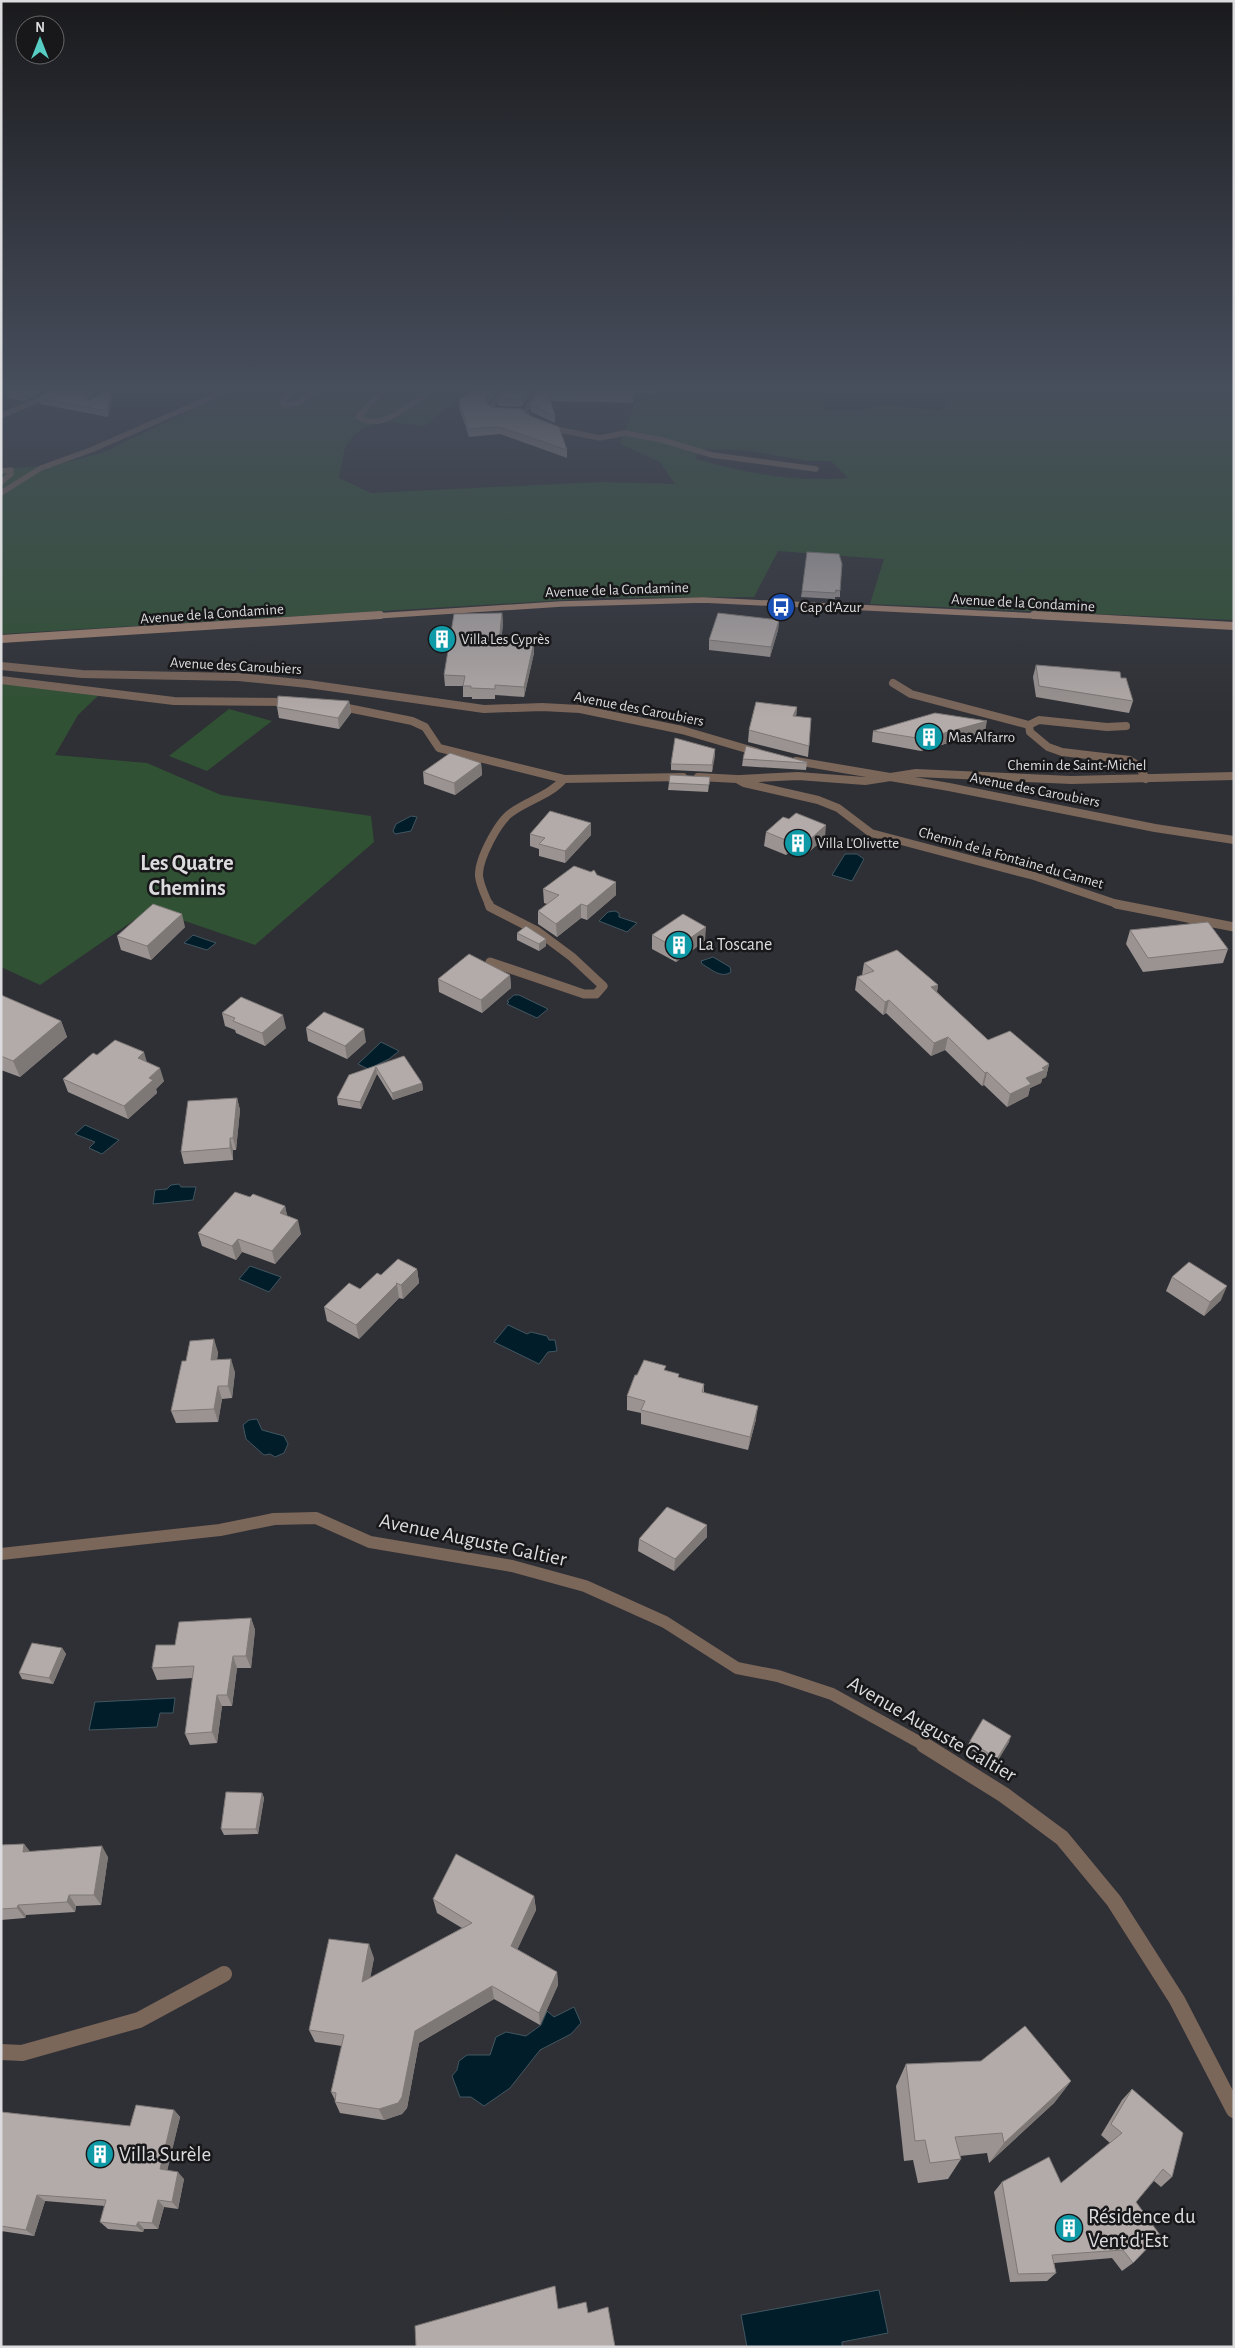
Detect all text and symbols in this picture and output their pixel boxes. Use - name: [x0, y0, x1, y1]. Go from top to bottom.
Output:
- north arrow: [15, 15, 65, 65]
- text: N: [35, 21, 45, 35]
- street label: Avenue de la Condamine: [545, 580, 689, 600]
- bus stop icon: Cap d’Azur: [766, 592, 796, 622]
- street label: Avenue de la Condamine: [951, 592, 1095, 614]
- place label: Cap d’Azur: [800, 600, 862, 615]
- street label: Avenue de la Condamine: [140, 601, 284, 626]
- building icon: Villa Les Cyprès: [427, 624, 457, 654]
- place label: Villa Les Cyprès: [461, 632, 550, 647]
- street label: Avenue des Caroubiers: [170, 655, 302, 677]
- street label: Avenue des Caroubiers: [573, 689, 705, 729]
- building icon: Mas Alfarro: [914, 722, 944, 752]
- place label: Mas Alfarro: [948, 730, 1015, 745]
- street label: Chemin de Saint-Michel: [1008, 758, 1147, 773]
- street label: Avenue des Caroubiers: [969, 770, 1101, 810]
- street label: Chemin de la Fontaine du Cannet: [917, 824, 1105, 892]
- building icon: Villa L'Olivette: [783, 828, 813, 858]
- place label: Villa L'Olivette: [817, 836, 899, 851]
- district label: Les Quatre Chemins: [140, 852, 234, 899]
- building icon: La Toscane: [664, 930, 694, 960]
- place label: La Toscane: [698, 936, 772, 954]
- street label: Avenue Auguste Galtier: [377, 1510, 569, 1570]
- street label: Avenue Auguste Galtier: [844, 1672, 1020, 1786]
- building icon: Villa Surèle: [85, 2139, 115, 2169]
- place label: Villa Surèle: [119, 2144, 211, 2165]
- place label: Résidence du Vent d'Est: [1088, 2206, 1196, 2251]
- building icon: Résidence du Vent d'Est: [1054, 2213, 1084, 2243]

